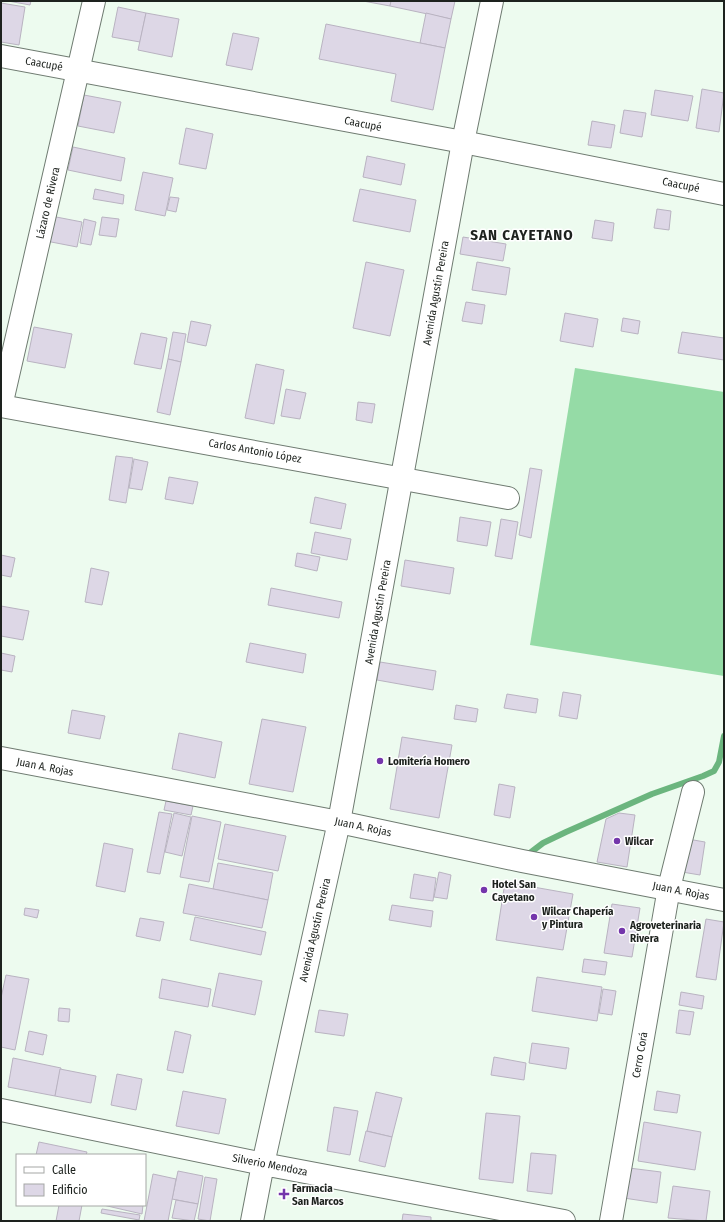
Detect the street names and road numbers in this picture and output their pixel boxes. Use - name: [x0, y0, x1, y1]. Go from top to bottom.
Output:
- street label: Caacupé: [24, 54, 64, 74]
- street label: Caacupé: [343, 114, 383, 134]
- street label: Lázaro de Rivera: [33, 166, 63, 240]
- street label: Caacupé: [661, 175, 701, 195]
- street label: Avenida Agustín Pereira: [420, 240, 452, 346]
- street label: Carlos Antonio López: [207, 436, 303, 466]
- street label: Avenida Agustín Pereira: [362, 559, 394, 665]
- street label: Juan A. Rojas: [15, 755, 75, 779]
- street label: Juan A. Rojas: [333, 815, 393, 839]
- street label: Avenida Agustín Pereira: [297, 877, 333, 983]
- street label: Juan A. Rojas: [651, 879, 711, 903]
- street label: Cerro Corá: [630, 1031, 650, 1079]
- street label: Silverio Mendoza: [231, 1151, 309, 1179]

